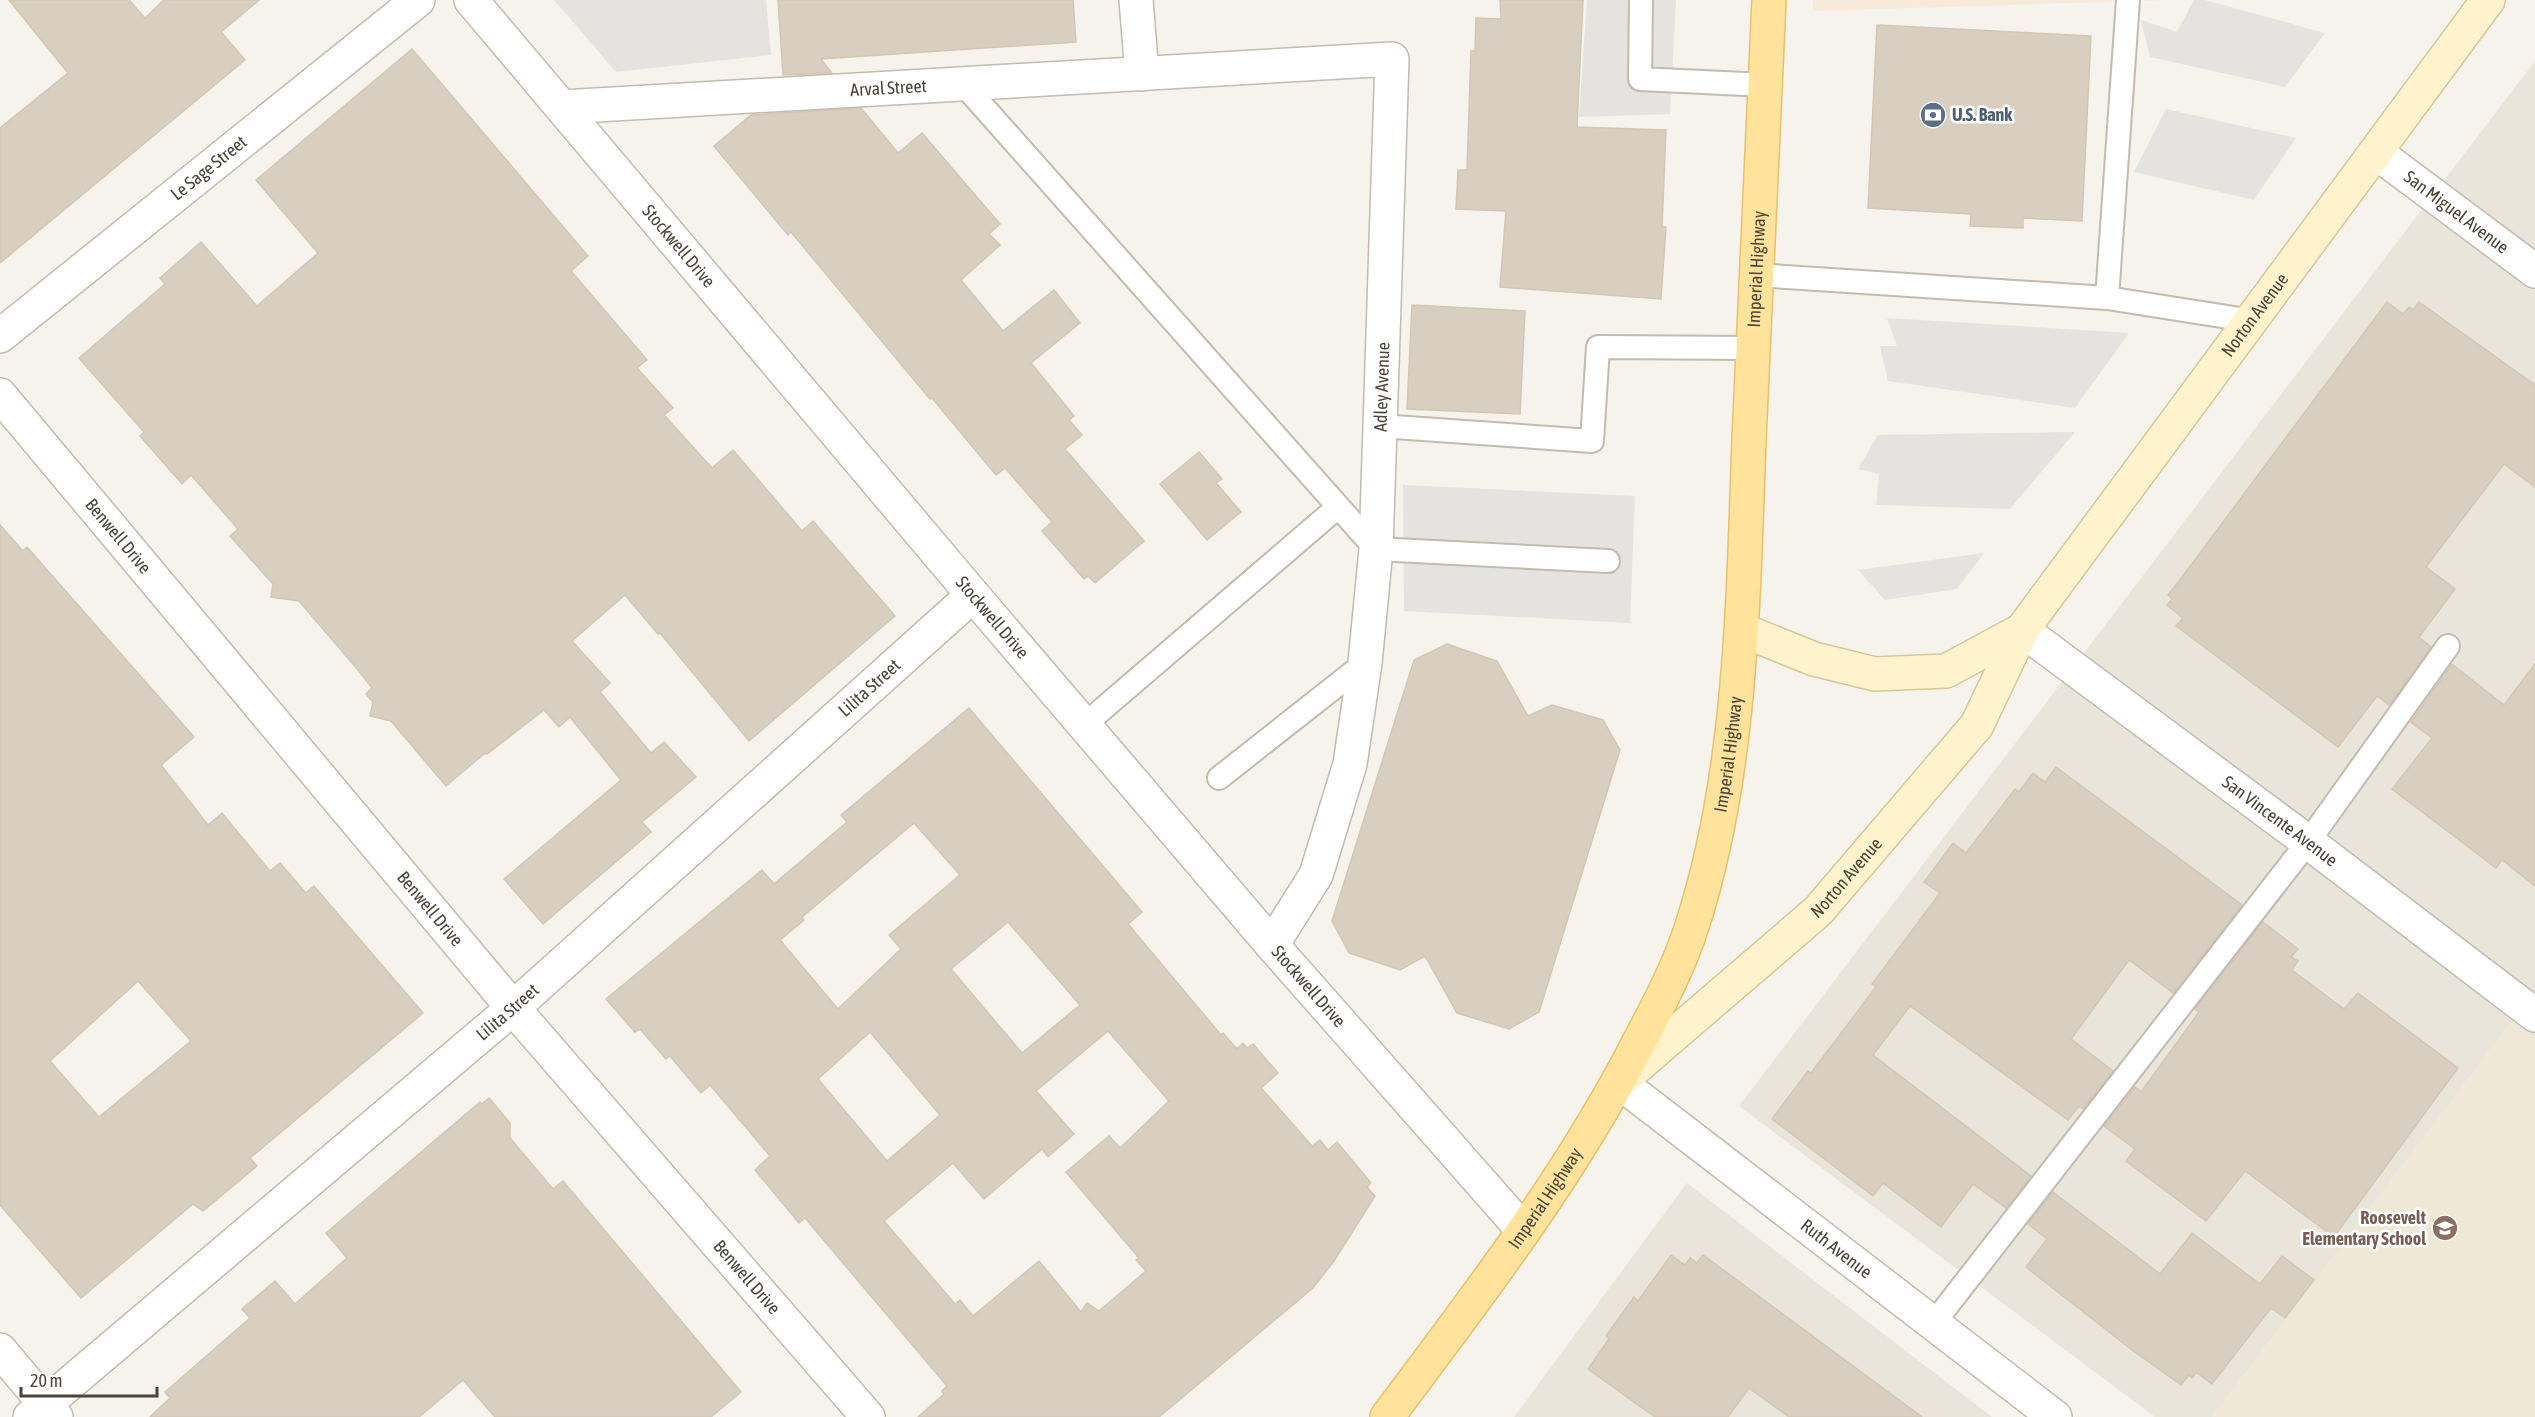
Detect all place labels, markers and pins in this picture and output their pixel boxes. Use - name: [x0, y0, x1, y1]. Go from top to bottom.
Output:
- bank icon: U.S. Bank: [1918, 100, 1948, 130]
- place label: U.S. Bank: [1952, 104, 2013, 125]
- place label: Roosevelt Elementary School: [2302, 1207, 2427, 1249]
- school or university icon: Roosevelt Elementary School: [2430, 1213, 2460, 1243]

